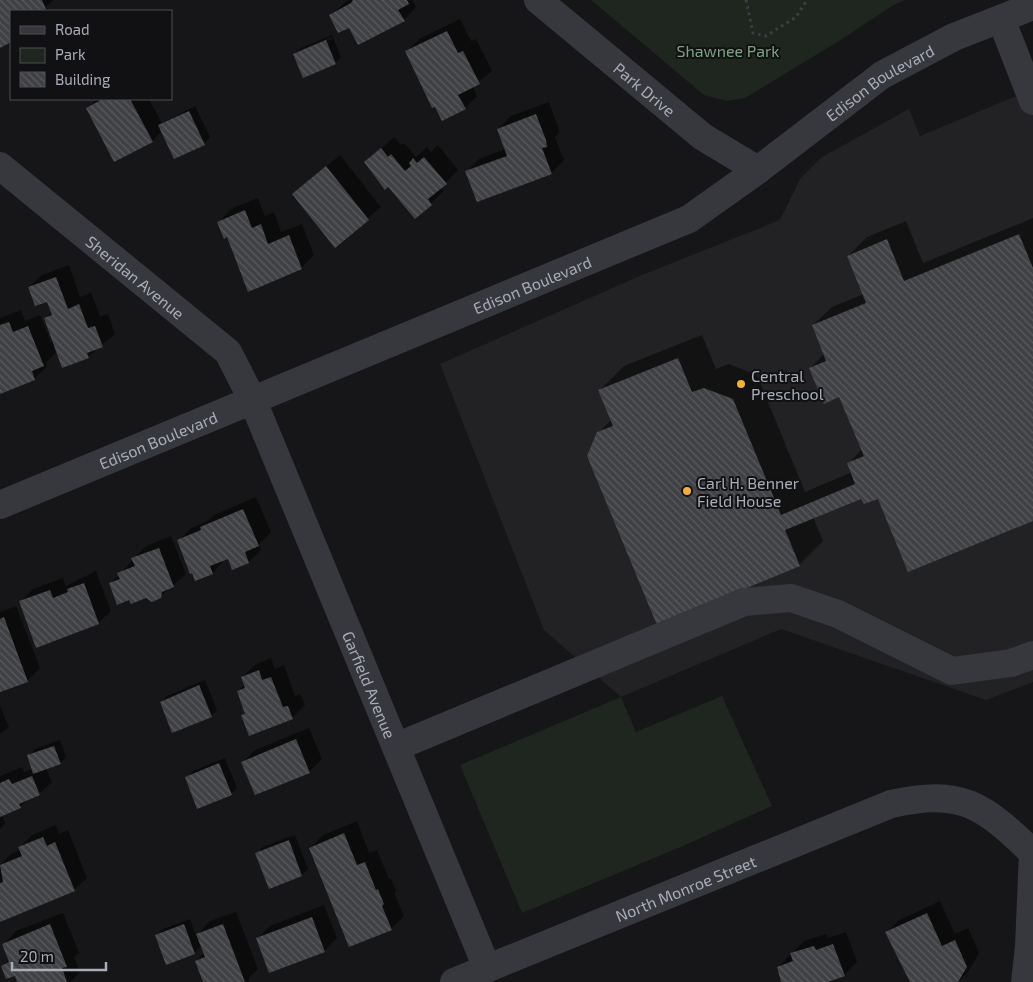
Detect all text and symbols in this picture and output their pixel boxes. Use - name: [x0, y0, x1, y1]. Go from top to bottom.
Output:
- legend: [10, 10, 172, 100]
- text: Road: [55, 20, 90, 38]
- street label: Edison Boulevard: [821, 40, 937, 125]
- park label: Shawnee Park: [676, 41, 780, 60]
- text: Park: [55, 45, 86, 63]
- street label: Park Drive: [610, 58, 680, 120]
- text: Building: [55, 70, 111, 88]
- street label: Sheridan Avenue: [83, 231, 189, 322]
- street label: Edison Boulevard: [470, 251, 594, 317]
- place label: Central Preschool: [751, 366, 824, 403]
- marker: Central Preschool: [735, 378, 747, 390]
- street label: Edison Boulevard: [96, 406, 220, 472]
- place label: Carl H. Benner Field House: [697, 473, 800, 510]
- marker: Carl H. Benner Field House: [681, 485, 693, 497]
- street label: Garfield Avenue: [339, 628, 401, 741]
- street label: North Monroe Street: [612, 851, 759, 925]
- scale bar: [12, 940, 106, 972]
- text: 20 m: [20, 947, 54, 965]

